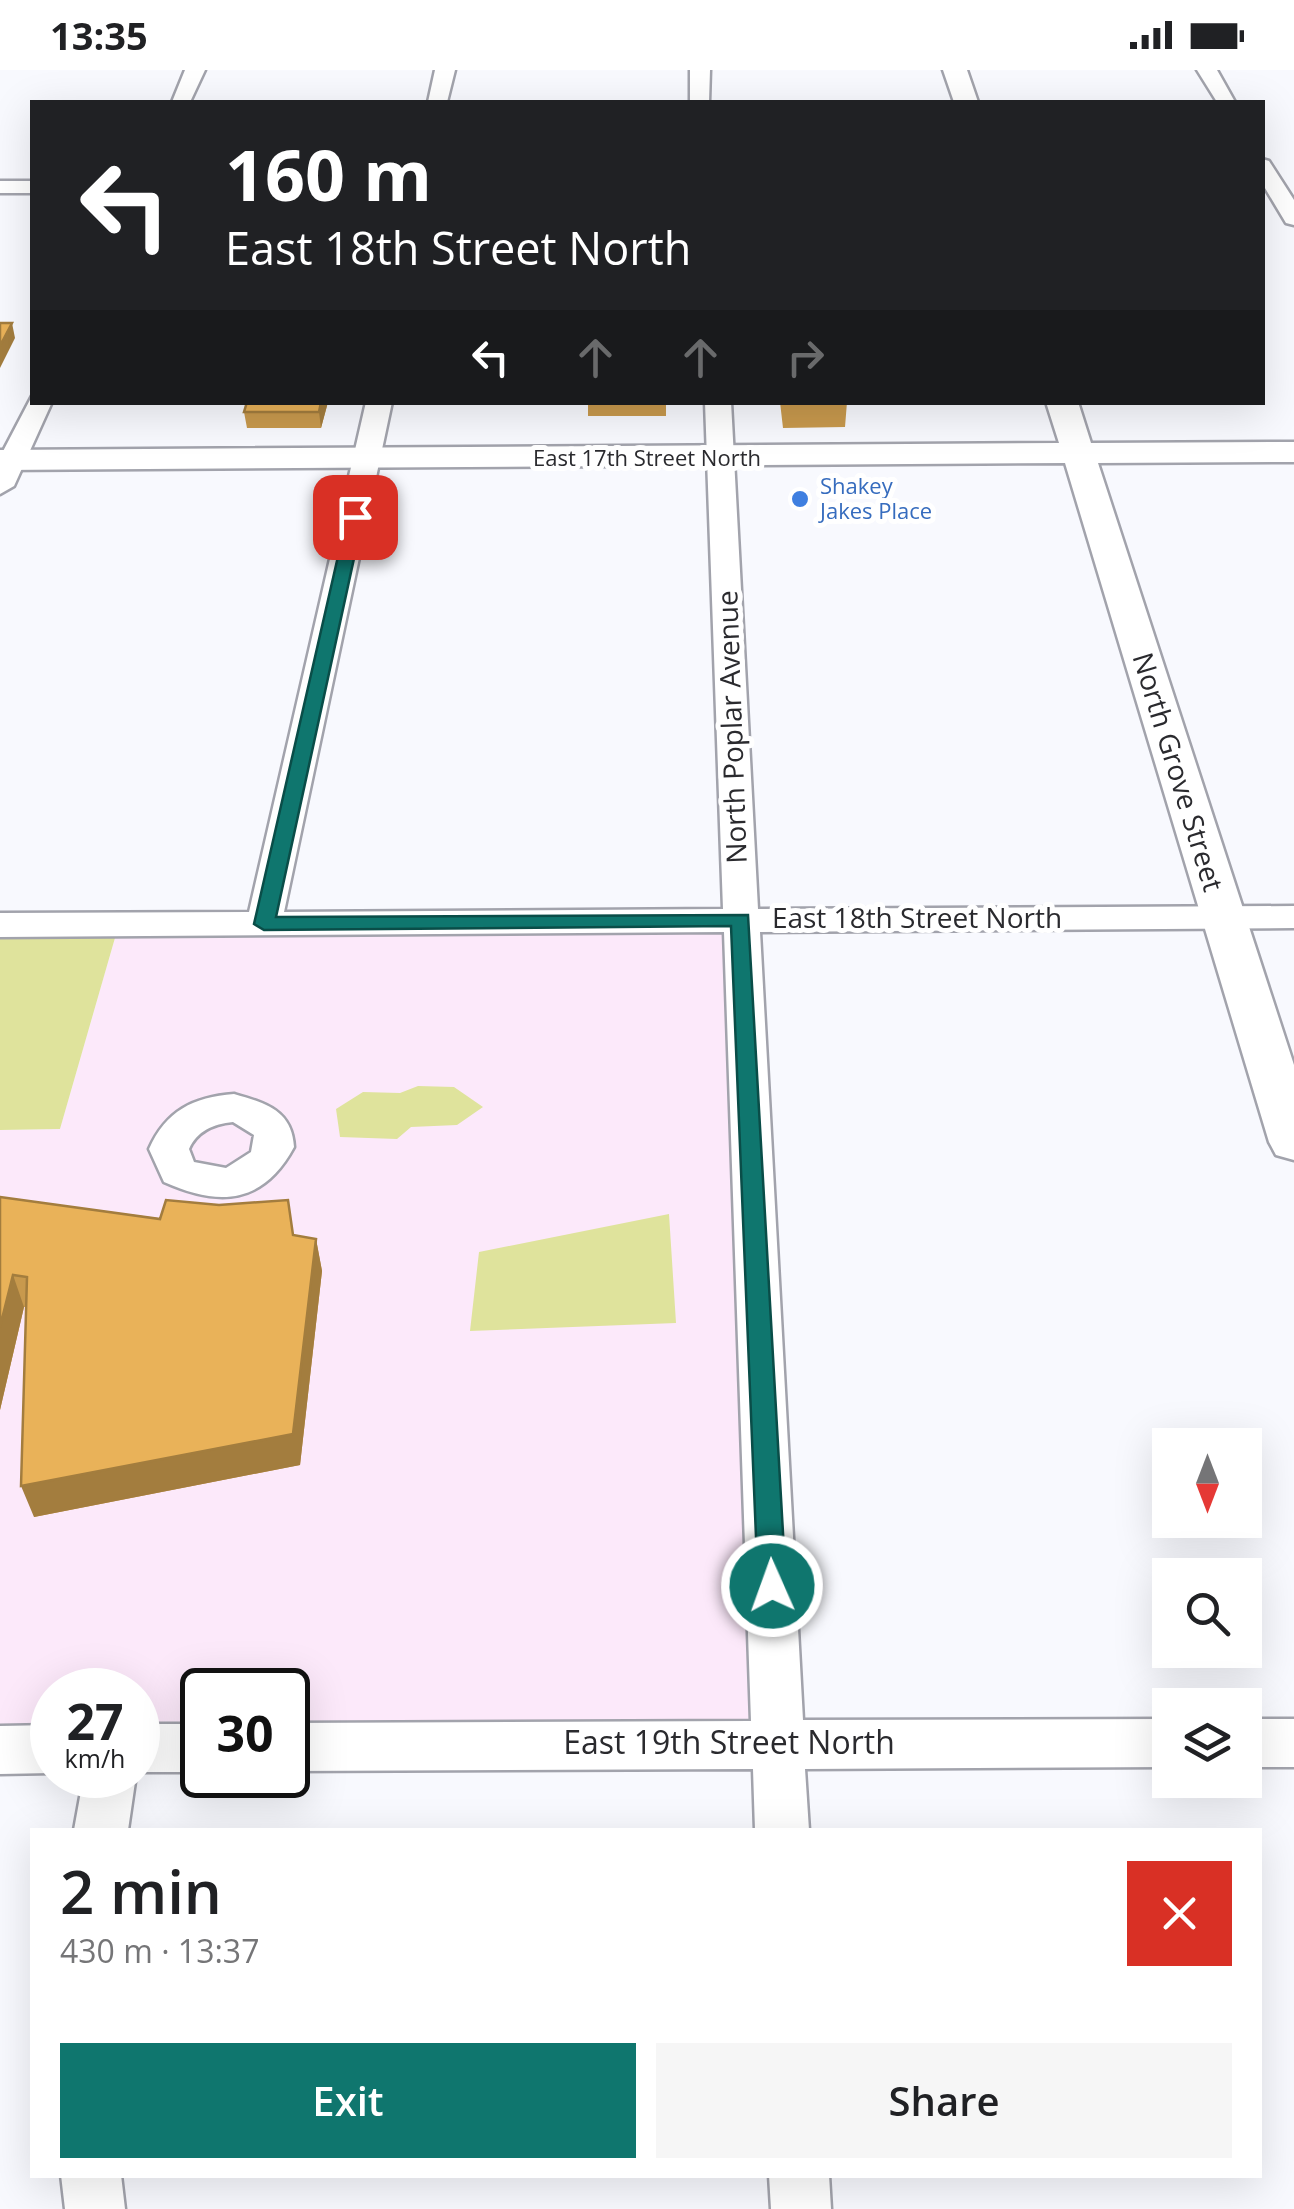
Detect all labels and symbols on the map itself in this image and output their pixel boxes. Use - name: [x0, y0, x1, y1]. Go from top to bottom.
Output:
- street label: East 17th Street North: [533, 442, 761, 472]
- place label: Shakey Jakes Place: [818, 470, 932, 525]
- pin: [313, 475, 398, 560]
- marker: Shakey Jakes Place: [789, 488, 811, 510]
- street label: North Poplar Avenue: [707, 590, 755, 864]
- street label: North Grove Street: [1125, 648, 1233, 896]
- street label: East 18th Street North: [772, 898, 1062, 936]
- north arrow: [1152, 1428, 1262, 1538]
- position arrow: [720, 1534, 824, 1638]
- speed limit sign: 30: [180, 1668, 310, 1798]
- street label: East 19th Street North: [563, 1720, 895, 1763]

